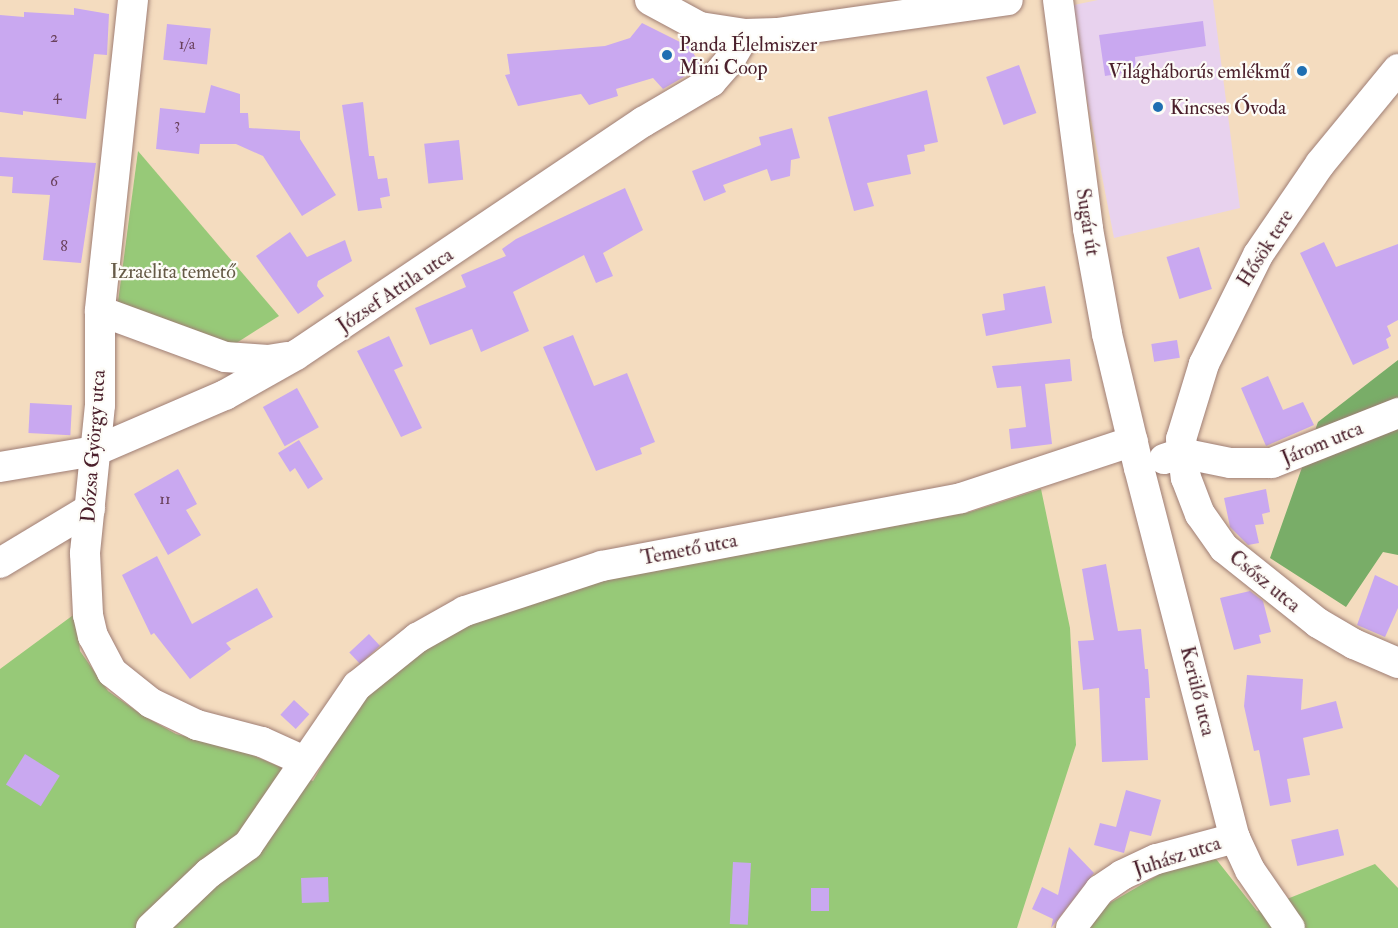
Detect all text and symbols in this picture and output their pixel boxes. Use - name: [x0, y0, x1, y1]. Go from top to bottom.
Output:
- house number: 2: [50, 27, 58, 47]
- place label: Panda Élelmiszer Mini Coop: [679, 32, 817, 79]
- house number: 1/a: [179, 34, 195, 54]
- marker: Panda Élelmiszer Mini Coop: [660, 48, 674, 62]
- place label: Világháborús emlékmű: [1108, 59, 1290, 83]
- marker: Világháborús emlékmű: [1295, 64, 1309, 78]
- house number: 4: [53, 85, 61, 105]
- place label: Kincses Óvoda: [1170, 95, 1286, 119]
- marker: Kincses Óvoda: [1151, 100, 1165, 114]
- house number: 3: [174, 114, 180, 134]
- house number: 6: [50, 171, 58, 191]
- street label: Sugár út: [1071, 187, 1105, 257]
- street label: Hősök tere: [1232, 205, 1298, 291]
- house number: 8: [60, 236, 68, 256]
- street label: József Attila utca: [333, 242, 457, 338]
- park label: Izraelita temető: [110, 259, 236, 283]
- street label: Dózsa György utca: [76, 369, 110, 523]
- street label: Járom utca: [1278, 416, 1366, 470]
- house number: 11: [159, 489, 171, 509]
- street label: Temető utca: [639, 528, 739, 570]
- street label: Csősz utca: [1224, 545, 1306, 617]
- street label: Kerülő utca: [1175, 644, 1221, 738]
- street label: Juhász utca: [1130, 831, 1224, 881]

